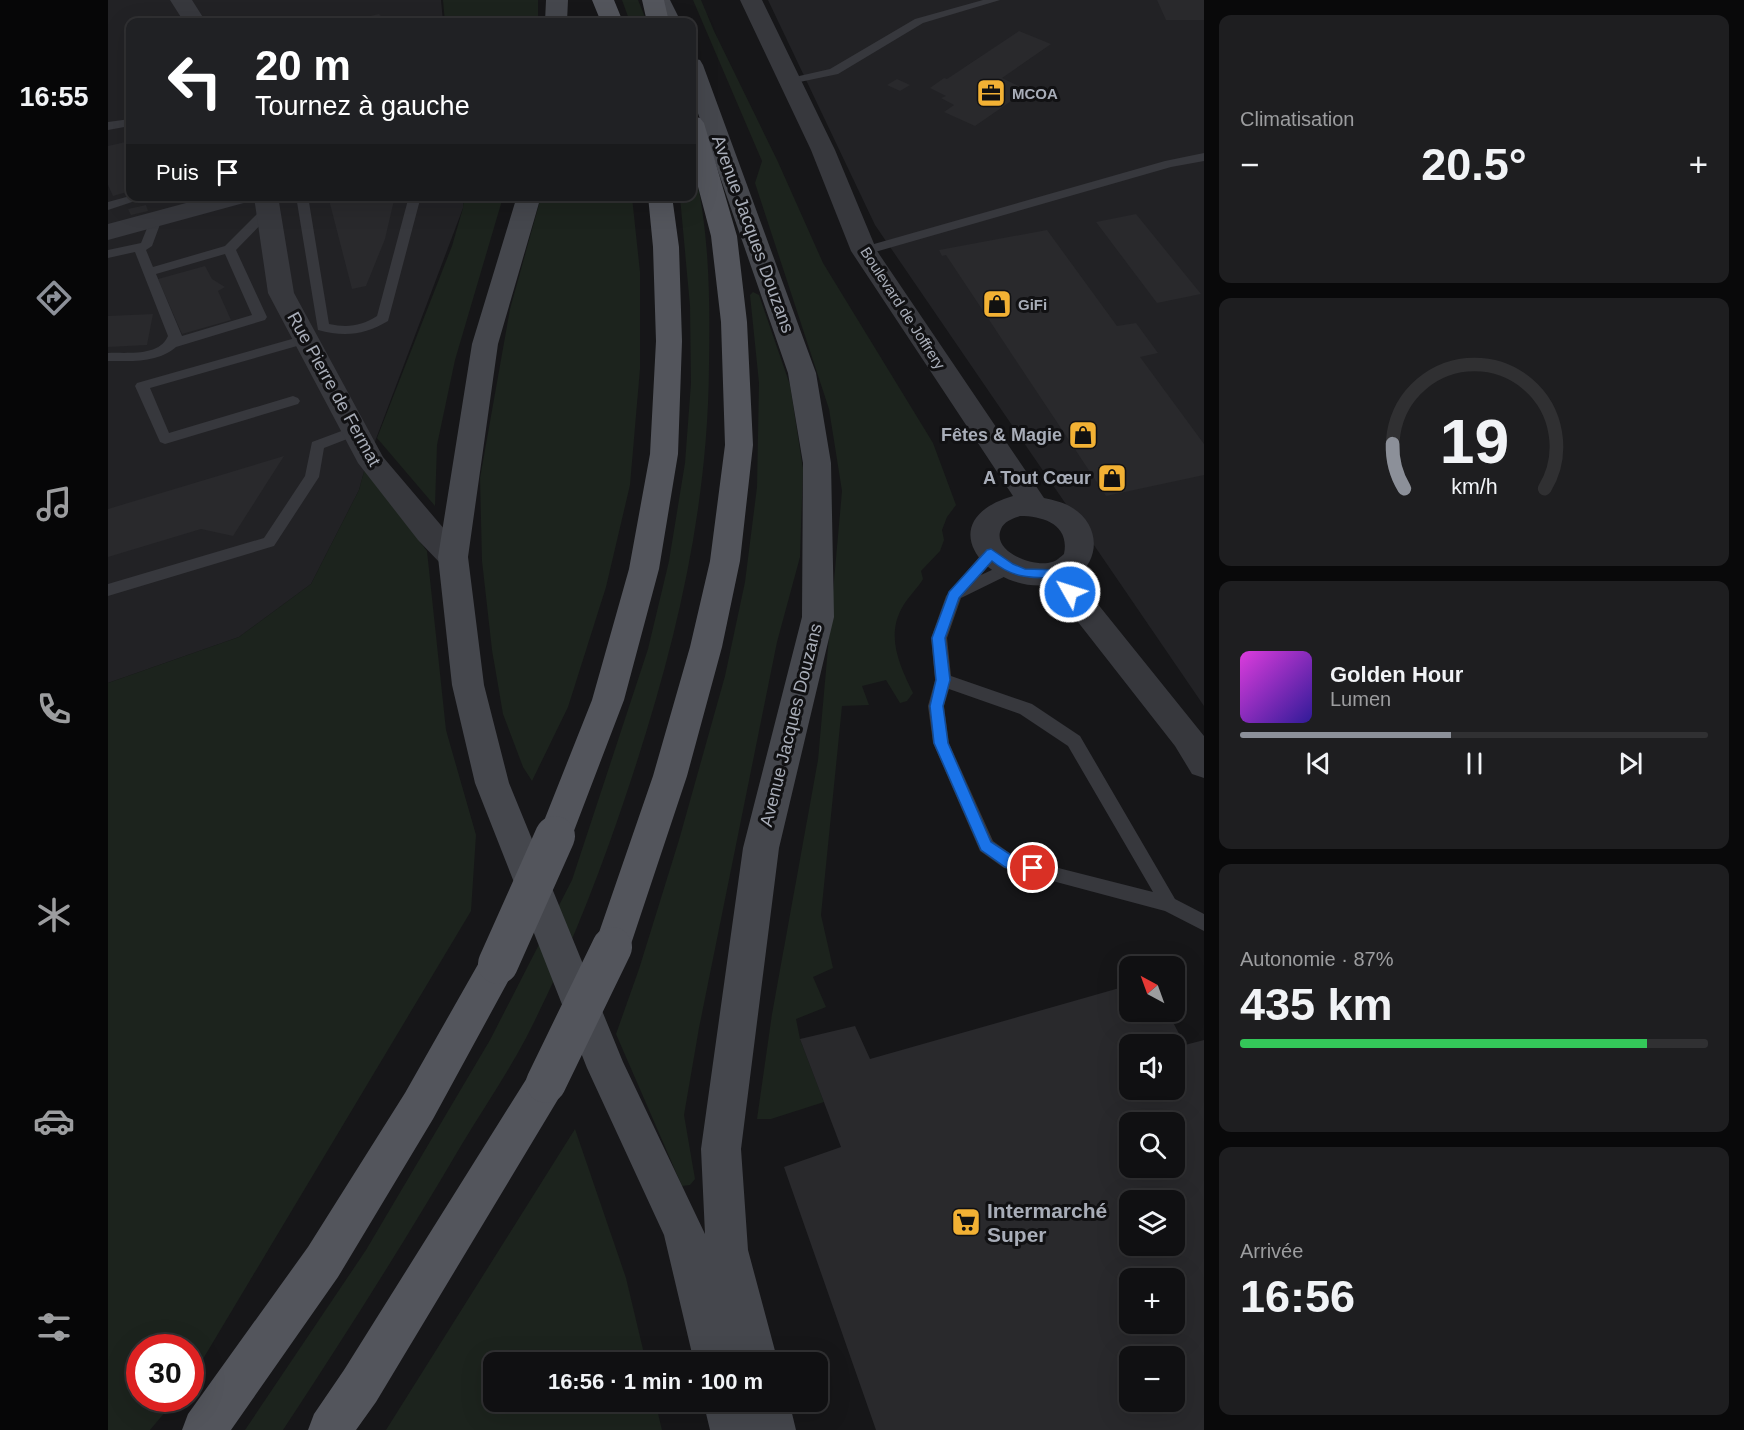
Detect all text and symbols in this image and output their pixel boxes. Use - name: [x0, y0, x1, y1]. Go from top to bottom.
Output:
- icon: left: [156, 42, 234, 120]
- text: 20 m: [255, 42, 351, 89]
- office icon: MCOA: [975, 77, 1007, 109]
- text: 16:55: [19, 82, 89, 112]
- place label: MCOA: [1012, 85, 1058, 102]
- text: Tournez à gauche: [255, 91, 470, 121]
- text: Climatisation: [1240, 108, 1354, 130]
- street label: Avenue Jacques Douzans: [708, 132, 798, 336]
- text: 20.5°: [1421, 139, 1527, 190]
- text: −: [1240, 146, 1259, 183]
- text: +: [1689, 146, 1708, 183]
- icon: arrive: [211, 156, 244, 189]
- text: Puis: [156, 160, 199, 185]
- street label: Boulevard de Joffrery: [857, 244, 949, 373]
- icon: directions: [33, 277, 75, 319]
- shop icon: GiFi: [981, 288, 1013, 320]
- place label: GiFi: [1018, 296, 1047, 313]
- street label: Rue Pierre de Fermat: [283, 308, 385, 470]
- text: 19: [1439, 407, 1509, 476]
- shop icon: Fêtes & Magie: [1067, 419, 1099, 451]
- place label: Fêtes & Magie: [941, 425, 1062, 445]
- shop icon: A Tout Cœur: [1096, 462, 1128, 494]
- place label: A Tout Cœur: [983, 468, 1091, 488]
- text: km/h: [1451, 475, 1497, 499]
- icon: music: [33, 483, 75, 525]
- position arrow: [1038, 560, 1102, 624]
- street label: Avenue Jacques Douzans: [756, 621, 826, 829]
- text: Golden Hour: [1330, 662, 1463, 687]
- icon: phone: [33, 688, 75, 730]
- text: Lumen: [1330, 688, 1391, 710]
- icon: previous: [1302, 747, 1335, 780]
- icon: pause: [1458, 747, 1491, 780]
- icon: next: [1614, 747, 1647, 780]
- pin: [1007, 842, 1058, 893]
- icon: arrive: [1016, 851, 1049, 884]
- icon: climate: [33, 894, 75, 936]
- text: Autonomie · 87%: [1240, 948, 1393, 970]
- north arrow: [1119, 956, 1185, 1022]
- map controls: [1119, 956, 1185, 1412]
- text: 435 km: [1240, 979, 1393, 1030]
- button: sound: [1119, 1034, 1185, 1100]
- icon: car: [33, 1100, 75, 1142]
- button: search: [1119, 1112, 1185, 1178]
- button: layers: [1119, 1190, 1185, 1256]
- place label: Intermarché Super: [987, 1199, 1107, 1246]
- supermarket icon: Intermarché Super: [950, 1206, 982, 1238]
- text: Arrivée: [1240, 1240, 1303, 1262]
- button: +: [1119, 1268, 1185, 1334]
- text: 16:56: [1240, 1271, 1355, 1322]
- icon: filters: [33, 1306, 75, 1348]
- speed limit sign: 30: [126, 1334, 204, 1412]
- button: −: [1119, 1346, 1185, 1412]
- text: 16:56 · 1 min · 100 m: [548, 1369, 763, 1394]

